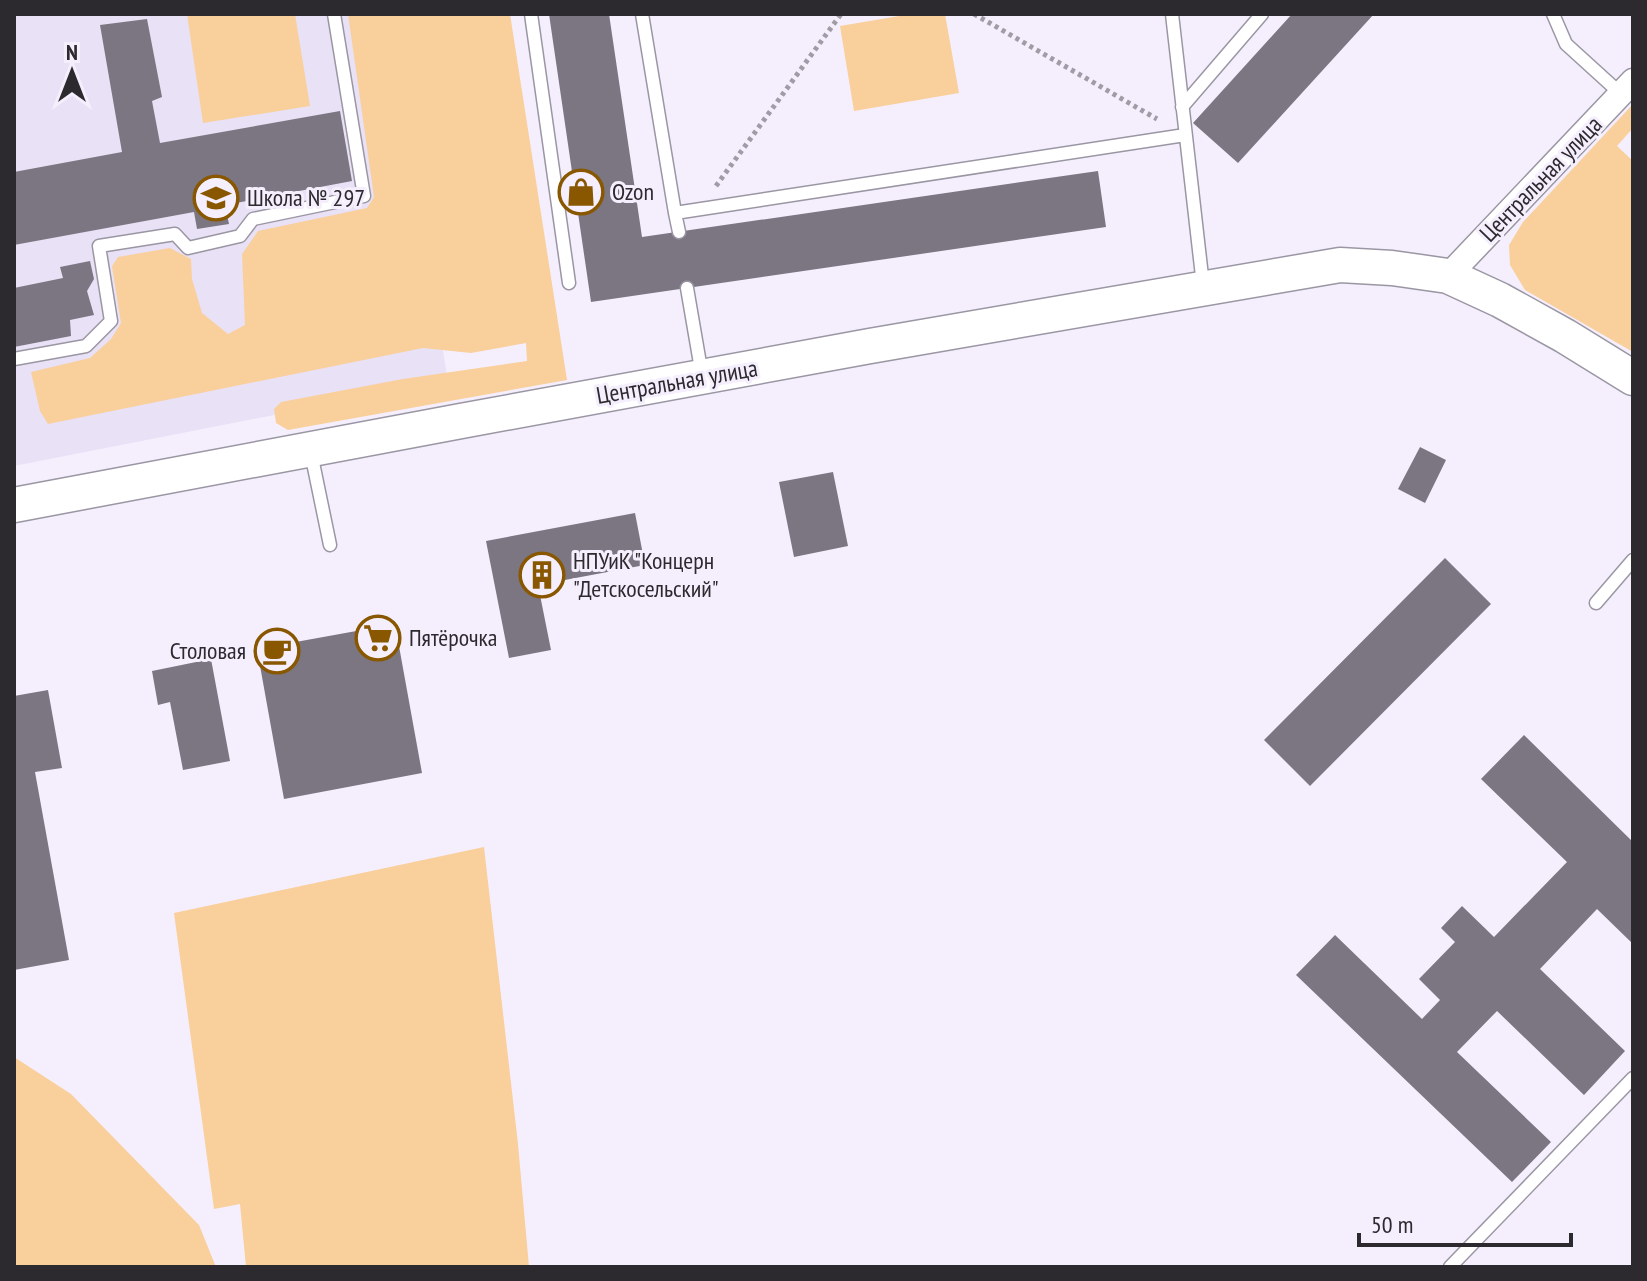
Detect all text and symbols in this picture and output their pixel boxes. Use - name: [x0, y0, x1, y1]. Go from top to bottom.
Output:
- north arrow: [32, 32, 112, 112]
- text: N: [66, 38, 78, 66]
- street label: Центральная улица: [1473, 109, 1608, 248]
- shop icon: Ozon: [557, 168, 605, 216]
- school or university icon: Школа № 297: [192, 174, 240, 222]
- place label: Ozon: [612, 176, 654, 207]
- place label: Школа № 297: [247, 182, 365, 213]
- street label: Центральная улица: [594, 352, 760, 411]
- place label: НПУиК "Концерн "Детскосельский": [573, 545, 719, 604]
- building icon: НПУиК "Концерн "Детскосельский": [518, 551, 566, 599]
- supermarket icon: Пятёрочка: [354, 614, 402, 662]
- place label: Пятёрочка: [409, 622, 497, 653]
- cafe icon: Столовая: [253, 627, 301, 675]
- place label: Столовая: [170, 635, 246, 666]
- scale bar: [1359, 1197, 1571, 1247]
- text: 50 m: [1371, 1209, 1413, 1240]

